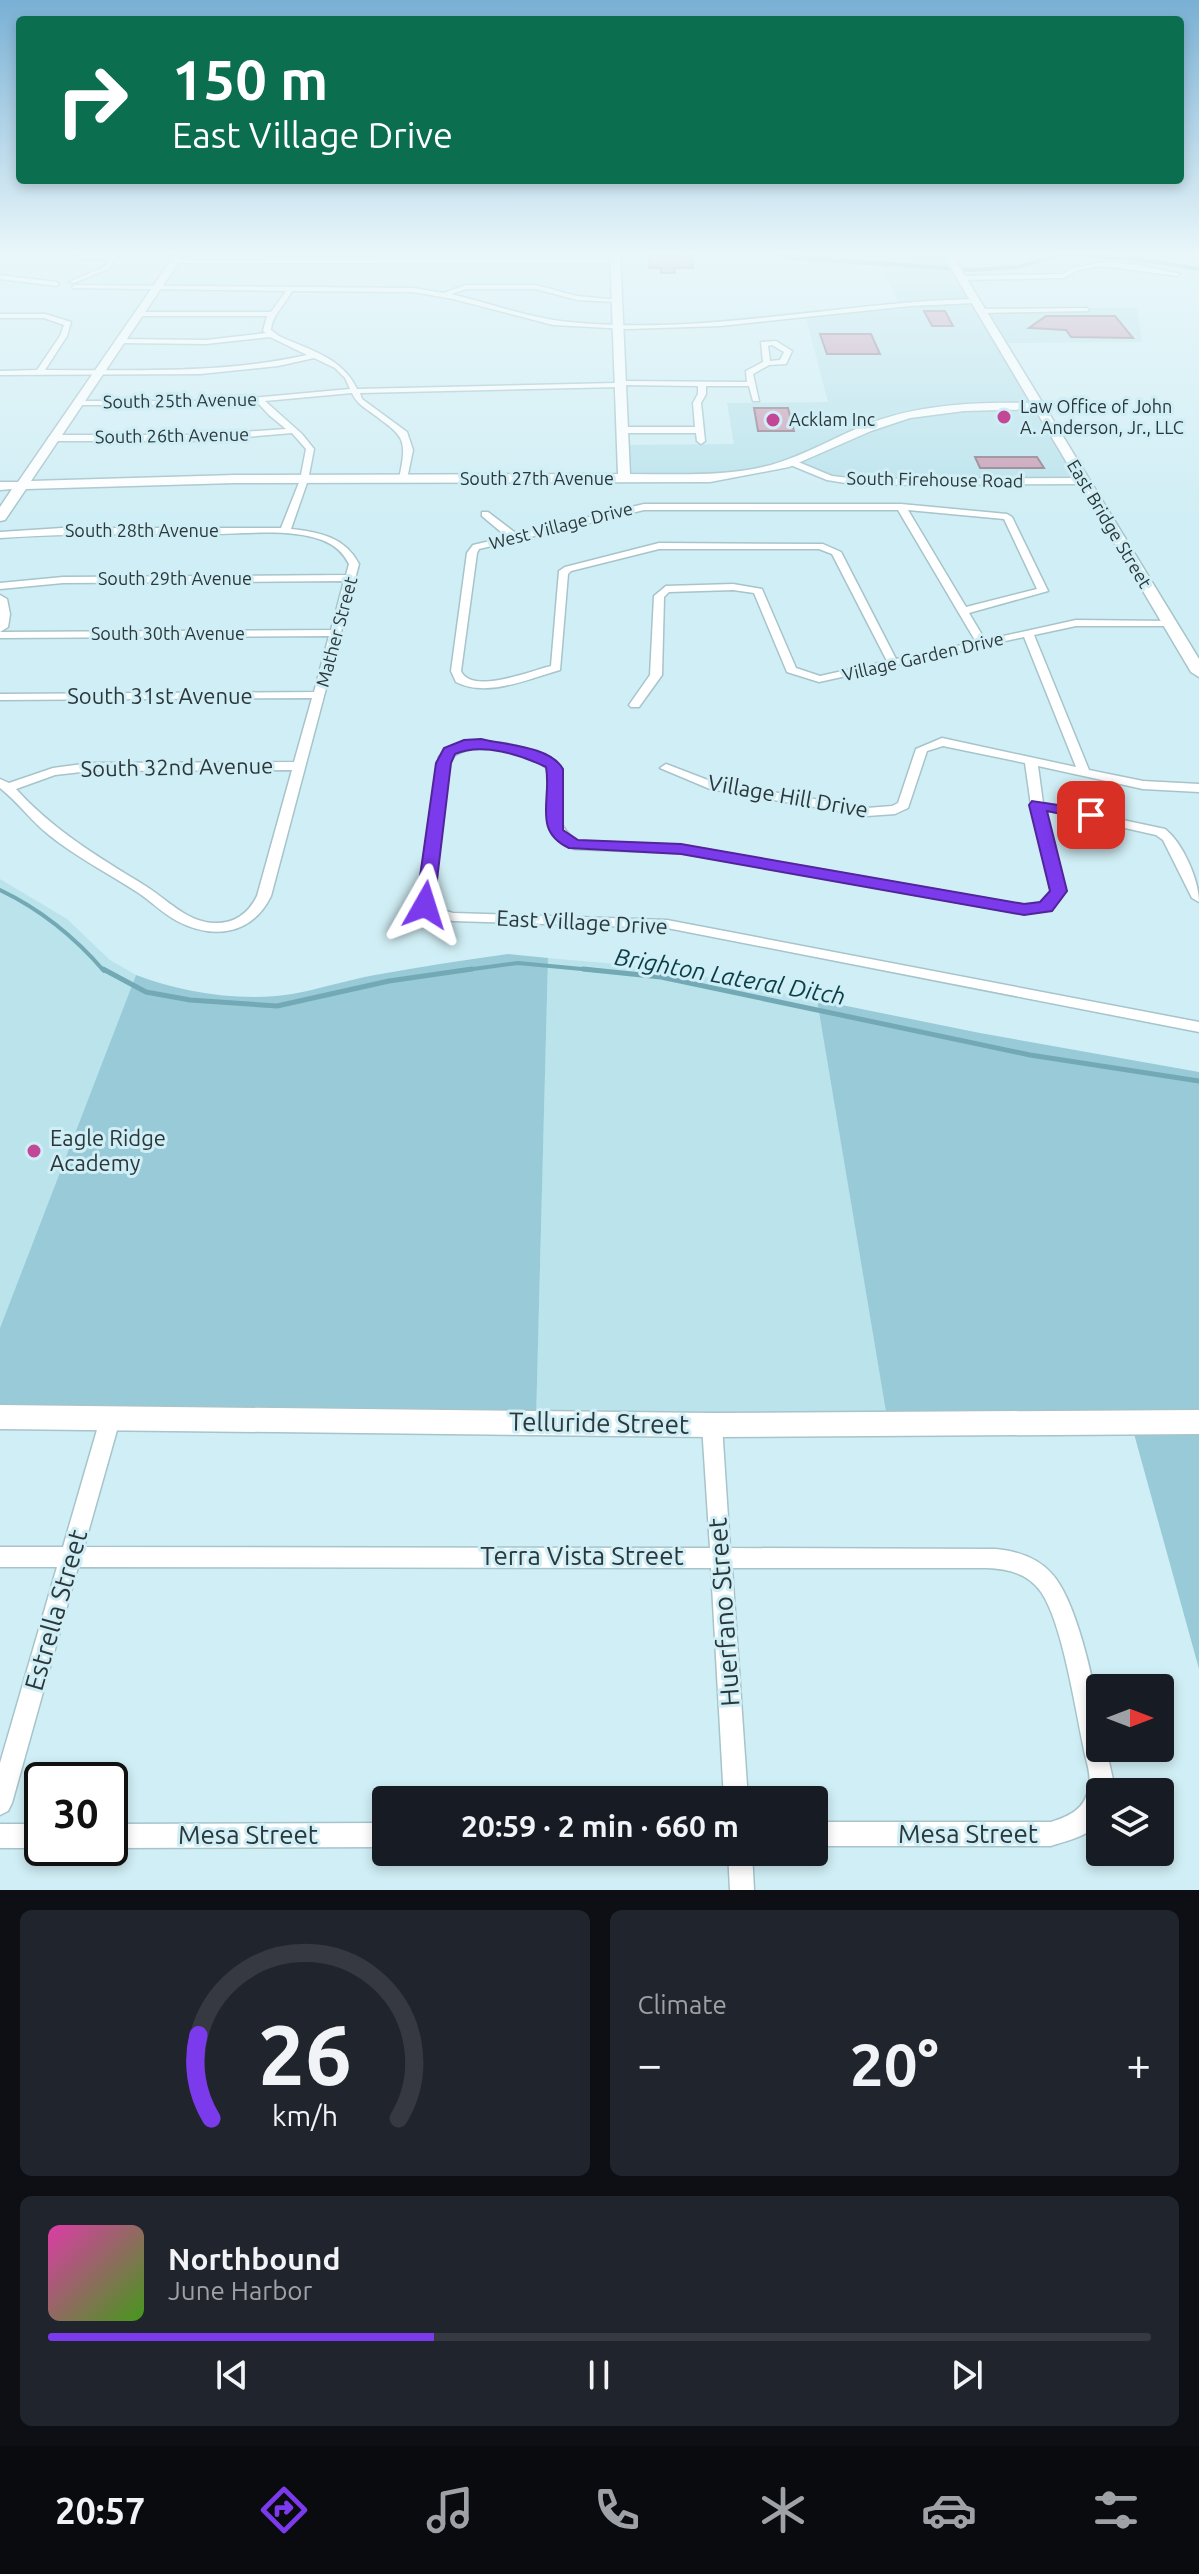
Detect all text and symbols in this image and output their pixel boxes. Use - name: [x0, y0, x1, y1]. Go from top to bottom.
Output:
- icon: right: [40, 48, 144, 152]
- text: 150 m: [172, 48, 328, 111]
- text: East Village Drive: [172, 114, 453, 155]
- street label: South 25th Avenue: [103, 389, 257, 411]
- place label: Law Office of John A. Anderson, Jr., LLC: [1020, 396, 1184, 437]
- marker: Law Office of John A. Anderson, Jr., LLC: [995, 408, 1013, 426]
- place label: Acklam Inc: [789, 409, 875, 429]
- marker: Acklam Inc: [764, 411, 782, 429]
- street label: South 26th Avenue: [95, 424, 249, 446]
- street label: East Bridge Street: [1064, 456, 1156, 591]
- street label: South Firehouse Road: [846, 467, 1024, 491]
- street label: South 27th Avenue: [460, 468, 614, 488]
- street label: West Village Drive: [487, 497, 635, 553]
- street label: South 28th Avenue: [65, 520, 219, 540]
- street label: South 29th Avenue: [98, 568, 252, 588]
- street label: Mather Street: [312, 574, 360, 689]
- street label: South 30th Avenue: [91, 623, 245, 643]
- street label: Village Garden Drive: [840, 628, 1005, 684]
- street label: South 31st Avenue: [67, 683, 253, 708]
- street label: South 32nd Avenue: [80, 752, 274, 781]
- street label: Village Hill Drive: [706, 769, 870, 822]
- pin: [1057, 781, 1125, 849]
- icon: arrive: [1069, 793, 1113, 837]
- position arrow: [383, 863, 467, 947]
- street label: East Village Drive: [496, 905, 668, 938]
- water label: Brighton Lateral Ditch: [613, 943, 848, 1010]
- place label: Eagle Ridge Academy: [50, 1125, 166, 1175]
- marker: Eagle Ridge Academy: [25, 1142, 43, 1160]
- street label: Telluride Street: [509, 1406, 689, 1439]
- street label: Huerfano Street: [702, 1517, 745, 1707]
- street label: Estrella Street: [19, 1526, 92, 1694]
- street label: Terra Vista Street: [480, 1541, 684, 1570]
- north arrow: [1086, 1674, 1174, 1762]
- map controls: [1086, 1674, 1174, 1866]
- speed limit sign: 30: [24, 1762, 128, 1866]
- button: layers: [1086, 1778, 1174, 1866]
- text: 20:59 · 2 min · 660 m: [461, 1809, 739, 1843]
- street label: Mesa Street: [898, 1819, 1038, 1848]
- street label: Mesa Street: [178, 1820, 318, 1849]
- text: Climate: [638, 1990, 727, 2019]
- text: 26: [258, 2007, 352, 2101]
- text: 20°: [850, 2030, 939, 2097]
- text: −: [638, 2039, 662, 2088]
- text: +: [1126, 2039, 1151, 2088]
- text: km/h: [272, 2099, 338, 2131]
- text: Northbound: [168, 2242, 340, 2276]
- text: June Harbor: [168, 2276, 312, 2305]
- icon: previous: [210, 2353, 254, 2397]
- icon: pause: [577, 2353, 621, 2397]
- icon: next: [945, 2353, 989, 2397]
- icon: directions: [256, 2482, 312, 2538]
- icon: music: [422, 2482, 478, 2538]
- icon: phone: [589, 2482, 645, 2538]
- icon: climate: [755, 2482, 811, 2538]
- icon: car: [921, 2482, 977, 2538]
- icon: filters: [1088, 2482, 1144, 2538]
- text: 20:57: [55, 2490, 145, 2531]

